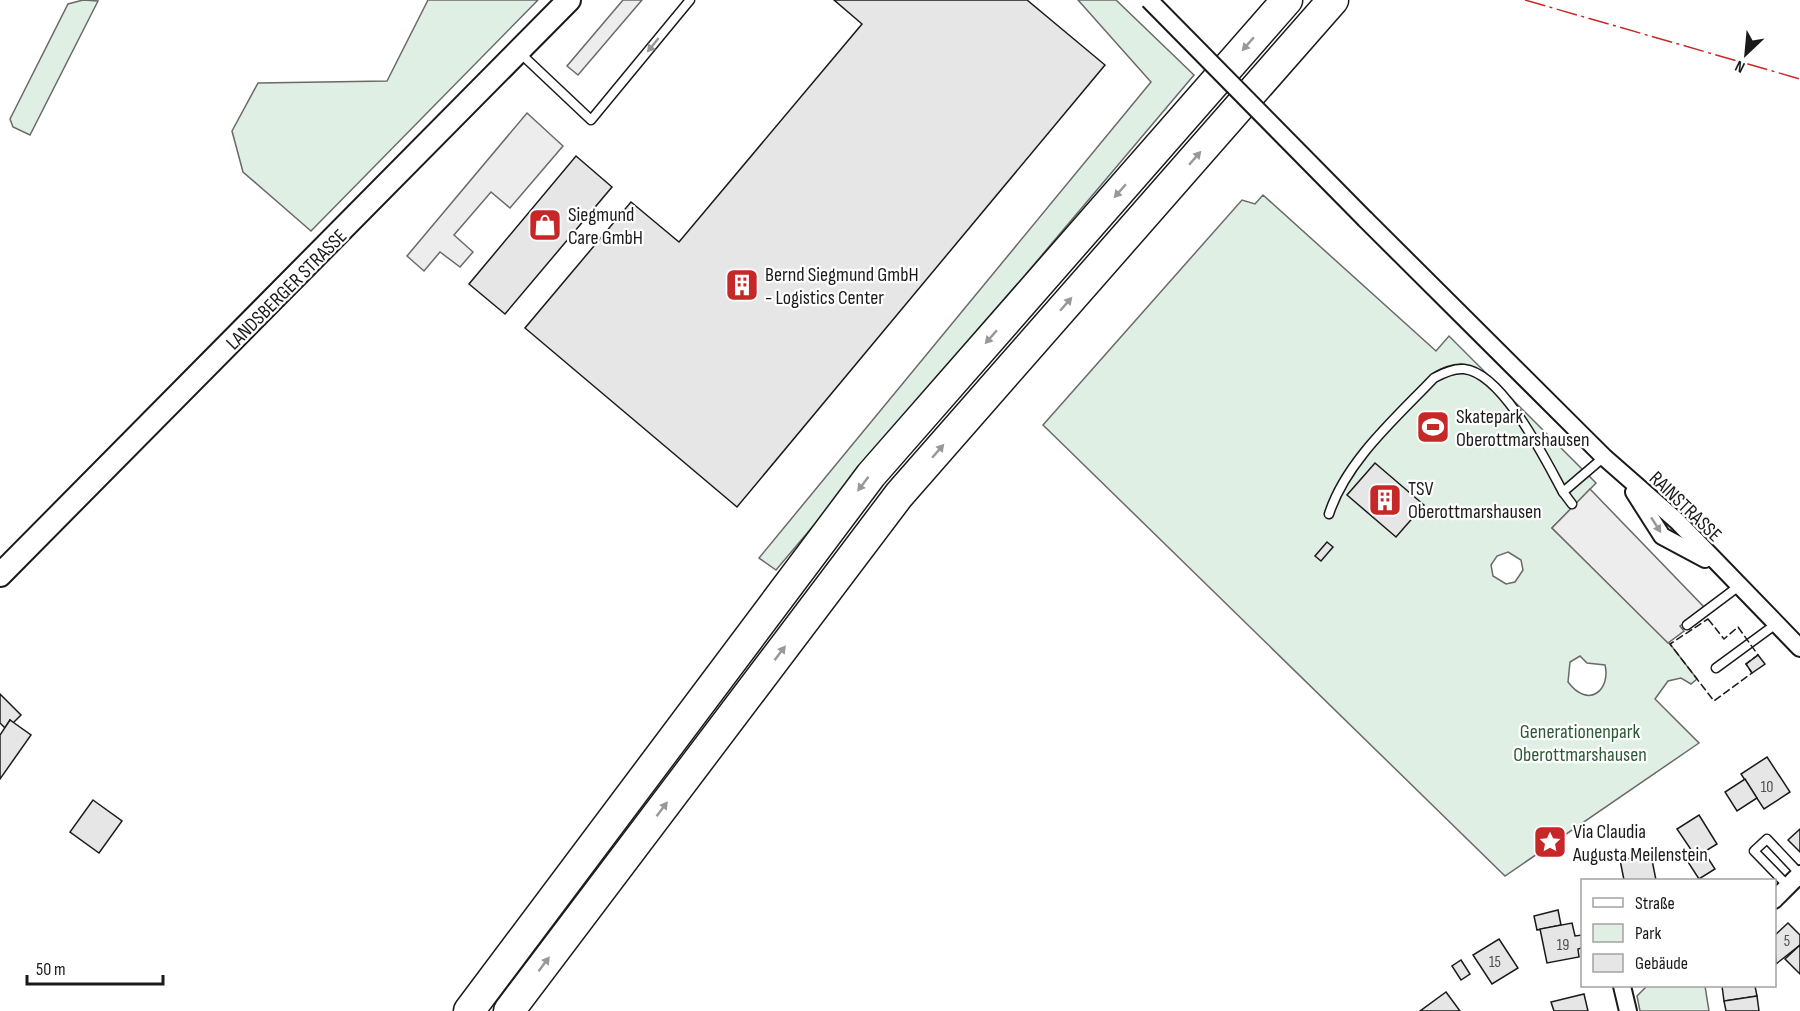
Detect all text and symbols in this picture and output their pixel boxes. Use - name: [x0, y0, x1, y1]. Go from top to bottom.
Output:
- north arrow: [1716, 24, 1776, 84]
- one-way arrow: [1242, 36, 1255, 52]
- one-way arrow: [646, 37, 659, 53]
- text: N: [1732, 56, 1748, 77]
- one-way arrow: [1188, 151, 1201, 166]
- one-way arrow: [1113, 183, 1127, 198]
- place label: Siegmund Care GmbH: [568, 203, 643, 250]
- shop icon: Siegmund Care GmbH: [527, 207, 563, 243]
- street label: LANDSBERGER STRASSE: [221, 224, 352, 355]
- place label: Bernd Siegmund GmbH - Logistics Center: [765, 263, 919, 310]
- building icon: Bernd Siegmund GmbH - Logistics Center: [724, 267, 760, 303]
- one-way arrow: [1059, 297, 1073, 312]
- one-way arrow: [985, 329, 998, 344]
- place label: Skatepark Oberottmarshausen: [1456, 405, 1590, 452]
- sports icon: Skatepark Oberottmarshausen: [1415, 409, 1451, 445]
- one-way arrow: [931, 444, 944, 459]
- street label: RAINSTRASSE: [1644, 466, 1726, 547]
- one-way arrow: [858, 477, 870, 492]
- place label: TSV Oberottmarshausen: [1408, 477, 1542, 524]
- building icon: TSV Oberottmarshausen: [1367, 482, 1403, 518]
- one-way arrow: [1650, 517, 1661, 533]
- one-way arrow: [773, 646, 785, 661]
- park label: Generationenpark Oberottmarshausen: [1513, 720, 1647, 767]
- house number: 10: [1761, 778, 1773, 797]
- one-way arrow: [655, 801, 667, 816]
- place label: Via Claudia Augusta Meilenstein: [1572, 820, 1708, 867]
- place icon: Via Claudia Augusta Meilenstein: [1532, 824, 1568, 860]
- legend: [1581, 879, 1776, 987]
- text: Straße: [1635, 893, 1675, 914]
- text: Park: [1635, 923, 1661, 944]
- house number: 5: [1784, 932, 1790, 951]
- house number: 19: [1557, 936, 1569, 955]
- scale bar: [27, 948, 164, 986]
- house number: 15: [1489, 953, 1501, 972]
- text: Gebäude: [1635, 953, 1688, 974]
- one-way arrow: [538, 957, 550, 973]
- text: 50 m: [36, 959, 66, 980]

